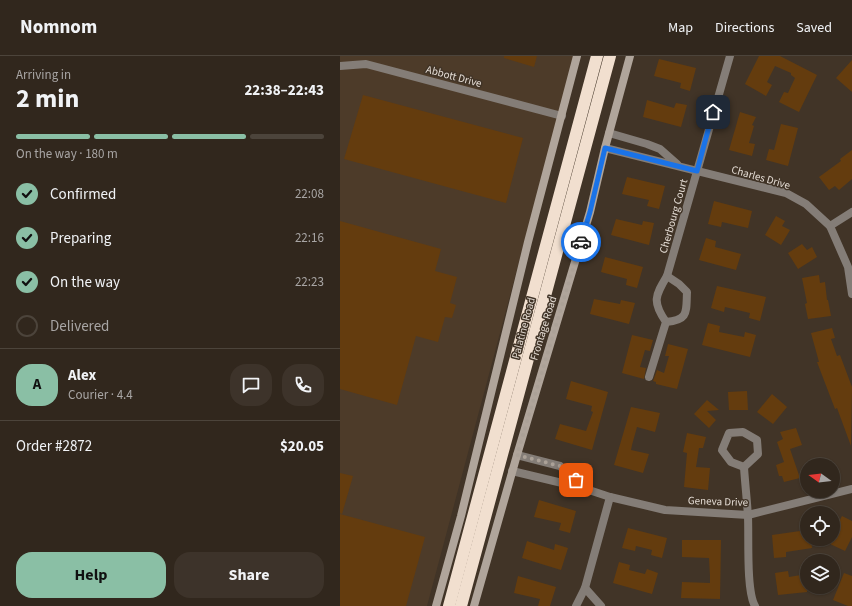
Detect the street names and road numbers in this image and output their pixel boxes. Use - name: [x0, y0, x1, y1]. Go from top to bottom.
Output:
- street label: Abbott Drive: [424, 62, 484, 91]
- street label: Charles Drive: [730, 162, 793, 193]
- street label: Cherbourg Court: [656, 177, 691, 255]
- street label: Frontage Road: [527, 294, 560, 362]
- street label: Palatine Road: [508, 296, 539, 361]
- street label: Geneva Drive: [688, 493, 749, 510]

